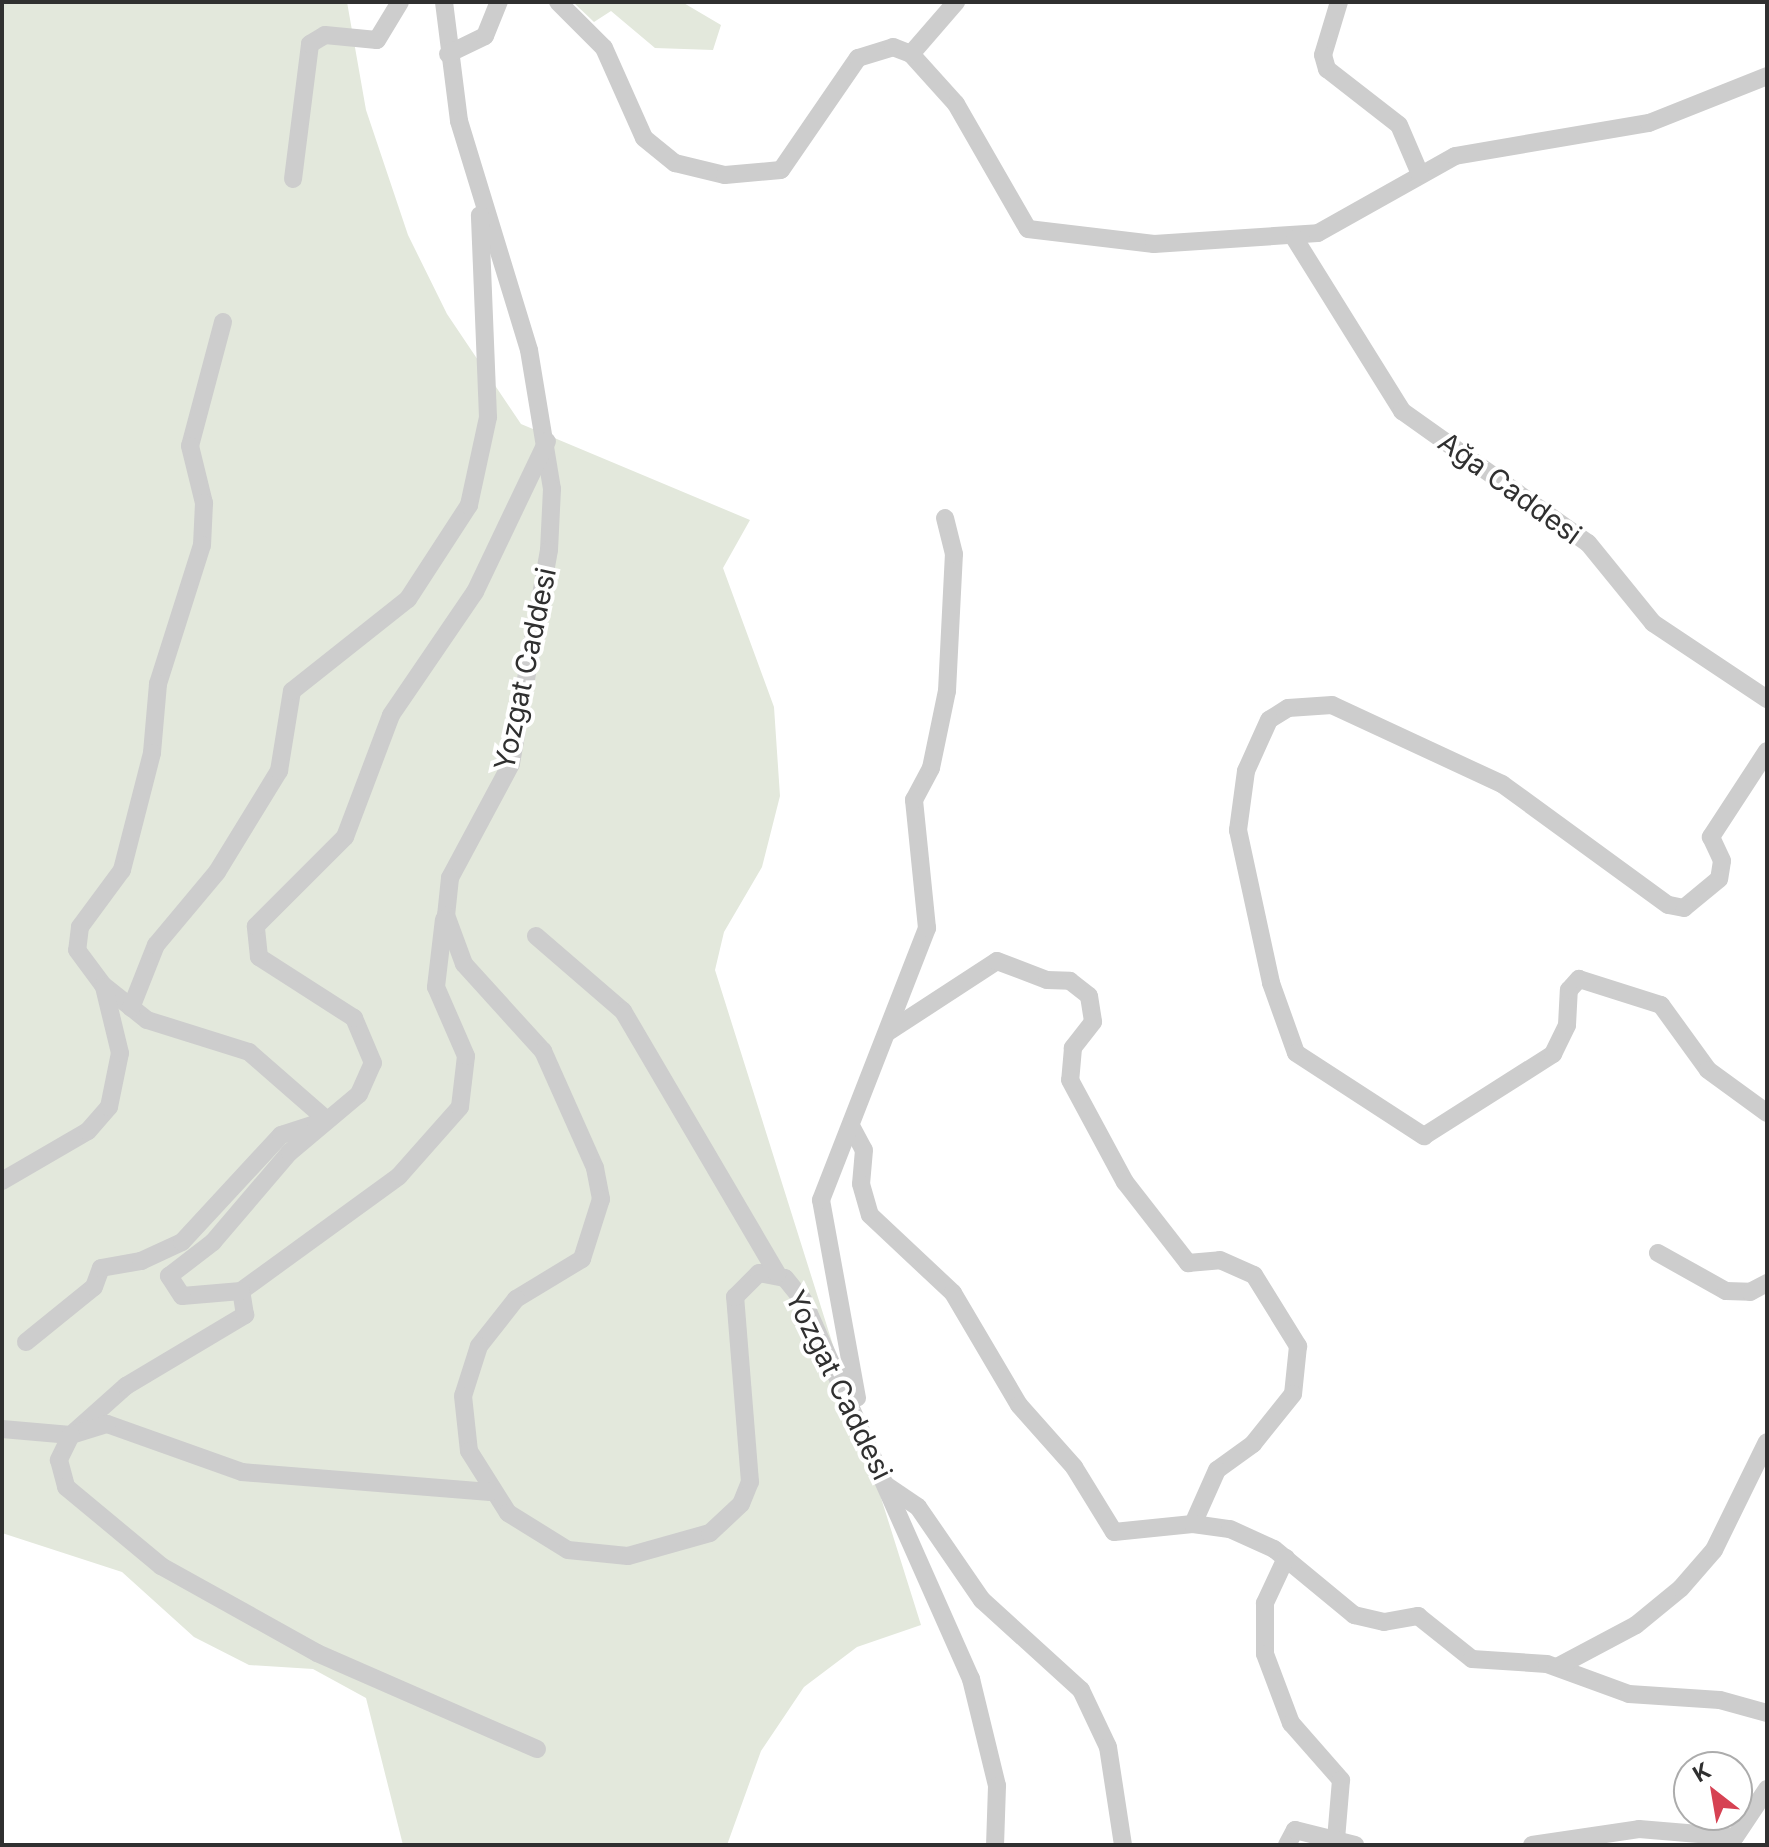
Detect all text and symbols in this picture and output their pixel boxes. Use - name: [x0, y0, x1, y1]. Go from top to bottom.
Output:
- street label: Ağa Caddesi: [1432, 425, 1588, 551]
- street label: Yozgat Caddesi: [487, 564, 563, 774]
- street label: Yozgat Caddesi: [779, 1285, 899, 1485]
- north arrow: [1673, 1751, 1753, 1831]
- text: K: [1688, 1757, 1715, 1787]

